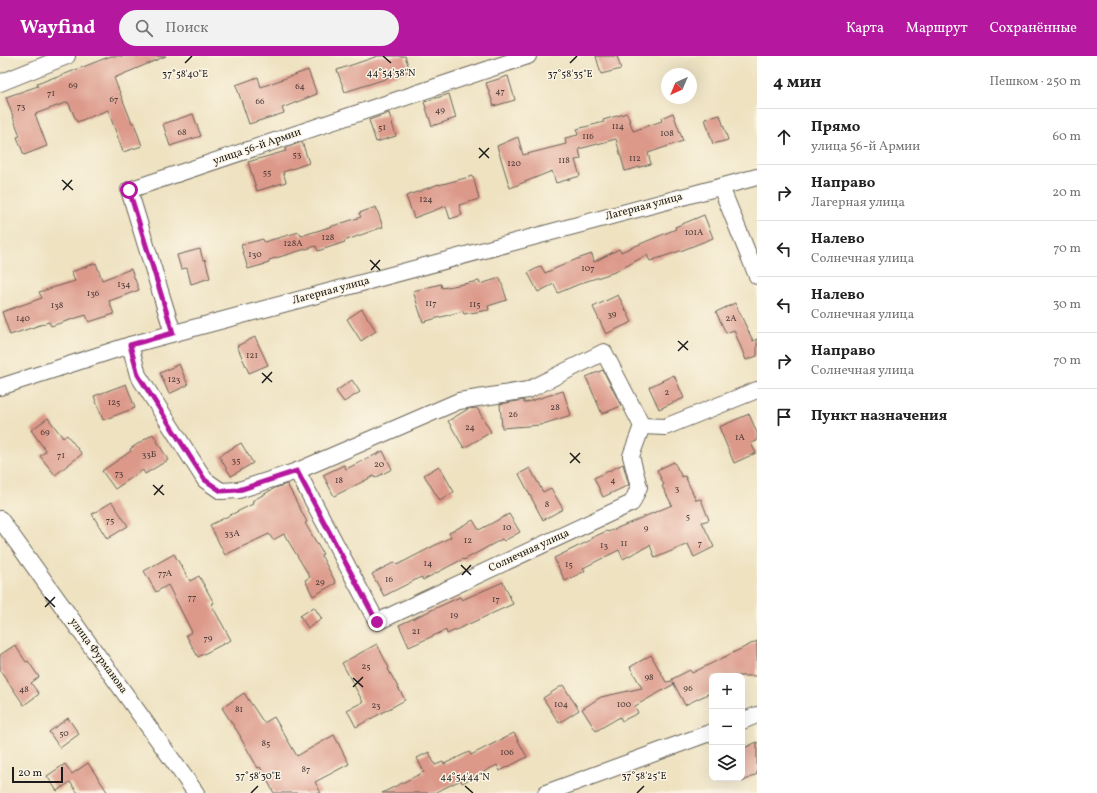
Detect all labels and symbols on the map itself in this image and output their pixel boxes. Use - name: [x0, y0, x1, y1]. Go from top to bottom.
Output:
- text: 44°54'38"N: [367, 66, 416, 80]
- text: 37°58'40"E: [162, 67, 208, 81]
- text: 37°58'35"E: [548, 67, 592, 81]
- north arrow: [661, 68, 697, 104]
- house number: 69: [68, 79, 78, 92]
- house number: 64: [295, 80, 305, 93]
- house number: 47: [495, 85, 505, 98]
- house number: 71: [47, 87, 55, 100]
- house number: 67: [110, 93, 118, 106]
- house number: 66: [255, 95, 265, 108]
- house number: 73: [17, 100, 26, 113]
- house number: 49: [435, 104, 445, 117]
- house number: 114: [612, 120, 624, 133]
- house number: 51: [378, 121, 386, 134]
- street label: улица 56-й Армии: [211, 125, 303, 169]
- house number: 68: [177, 126, 187, 139]
- house number: 108: [660, 127, 674, 140]
- house number: 116: [582, 130, 594, 143]
- house number: 53: [293, 148, 302, 161]
- house number: 112: [629, 152, 641, 165]
- house number: 118: [558, 154, 570, 167]
- house number: 120: [507, 157, 521, 170]
- house number: 55: [263, 166, 271, 179]
- route start: [120, 181, 138, 199]
- street label: Лагерная улица: [604, 189, 685, 225]
- house number: 124: [419, 193, 433, 206]
- house number: 101А: [685, 226, 704, 239]
- house number: 128: [322, 231, 335, 244]
- house number: 128А: [283, 237, 303, 250]
- house number: 130: [248, 248, 262, 261]
- house number: 107: [581, 262, 595, 275]
- street label: Лагерная улица: [291, 273, 372, 309]
- house number: 134: [117, 278, 131, 291]
- house number: 136: [87, 287, 100, 300]
- house number: 117: [425, 297, 437, 310]
- house number: 115: [469, 298, 481, 311]
- house number: 138: [51, 299, 64, 312]
- house number: 39: [607, 308, 617, 321]
- house number: 140: [16, 312, 31, 325]
- house number: 2А: [725, 312, 737, 325]
- house number: 121: [246, 349, 258, 362]
- house number: 123: [168, 373, 181, 386]
- house number: 2: [665, 386, 670, 399]
- house number: 125: [108, 396, 120, 409]
- house number: 28: [550, 401, 560, 414]
- house number: 26: [508, 408, 518, 421]
- house number: 24: [465, 421, 475, 434]
- house number: 69: [40, 426, 50, 439]
- house number: 1А: [735, 431, 746, 444]
- house number: 33Б: [142, 448, 157, 461]
- house number: 71: [57, 449, 65, 462]
- house number: 35: [232, 454, 240, 467]
- house number: 20: [374, 458, 385, 471]
- house number: 73: [115, 467, 124, 480]
- house number: 18: [335, 474, 343, 487]
- house number: 4: [610, 474, 616, 487]
- house number: 3: [675, 482, 680, 495]
- house number: 8: [545, 498, 550, 511]
- house number: 5: [686, 510, 690, 523]
- house number: 75: [106, 514, 114, 527]
- house number: 10: [503, 521, 512, 534]
- house number: 9: [644, 522, 649, 535]
- street label: Солнечная улица: [486, 526, 572, 576]
- house number: 33А: [224, 527, 240, 540]
- house number: 12: [464, 534, 472, 547]
- house number: 11: [621, 537, 627, 550]
- house number: 7: [698, 537, 702, 550]
- house number: 13: [600, 539, 608, 552]
- house number: 14: [424, 557, 432, 570]
- house number: 15: [565, 558, 573, 571]
- house number: 77А: [158, 567, 173, 580]
- house number: 16: [385, 573, 393, 586]
- house number: 29: [315, 576, 325, 589]
- house number: 77: [188, 591, 196, 604]
- house number: 17: [492, 593, 500, 606]
- house number: 19: [450, 609, 458, 622]
- route end: [368, 613, 386, 631]
- street label: улица Фурманова: [65, 615, 131, 697]
- house number: 21: [412, 625, 420, 638]
- house number: 79: [204, 632, 213, 645]
- house number: 25: [361, 660, 371, 673]
- house number: 98: [644, 671, 654, 684]
- house number: 96: [683, 682, 693, 695]
- house number: 48: [19, 683, 29, 696]
- house number: 104: [554, 698, 568, 711]
- house number: 100: [617, 698, 632, 711]
- house number: 23: [371, 699, 381, 712]
- house number: 81: [235, 703, 243, 716]
- house number: 50: [59, 727, 69, 740]
- house number: 85: [262, 737, 270, 750]
- house number: 106: [500, 746, 514, 759]
- house number: 87: [302, 763, 310, 776]
- scale bar: [12, 765, 63, 784]
- text: 37°58'30"E: [235, 769, 281, 783]
- text: 37°58'25"E: [621, 769, 667, 783]
- text: 44°54'44"N: [440, 770, 490, 784]

